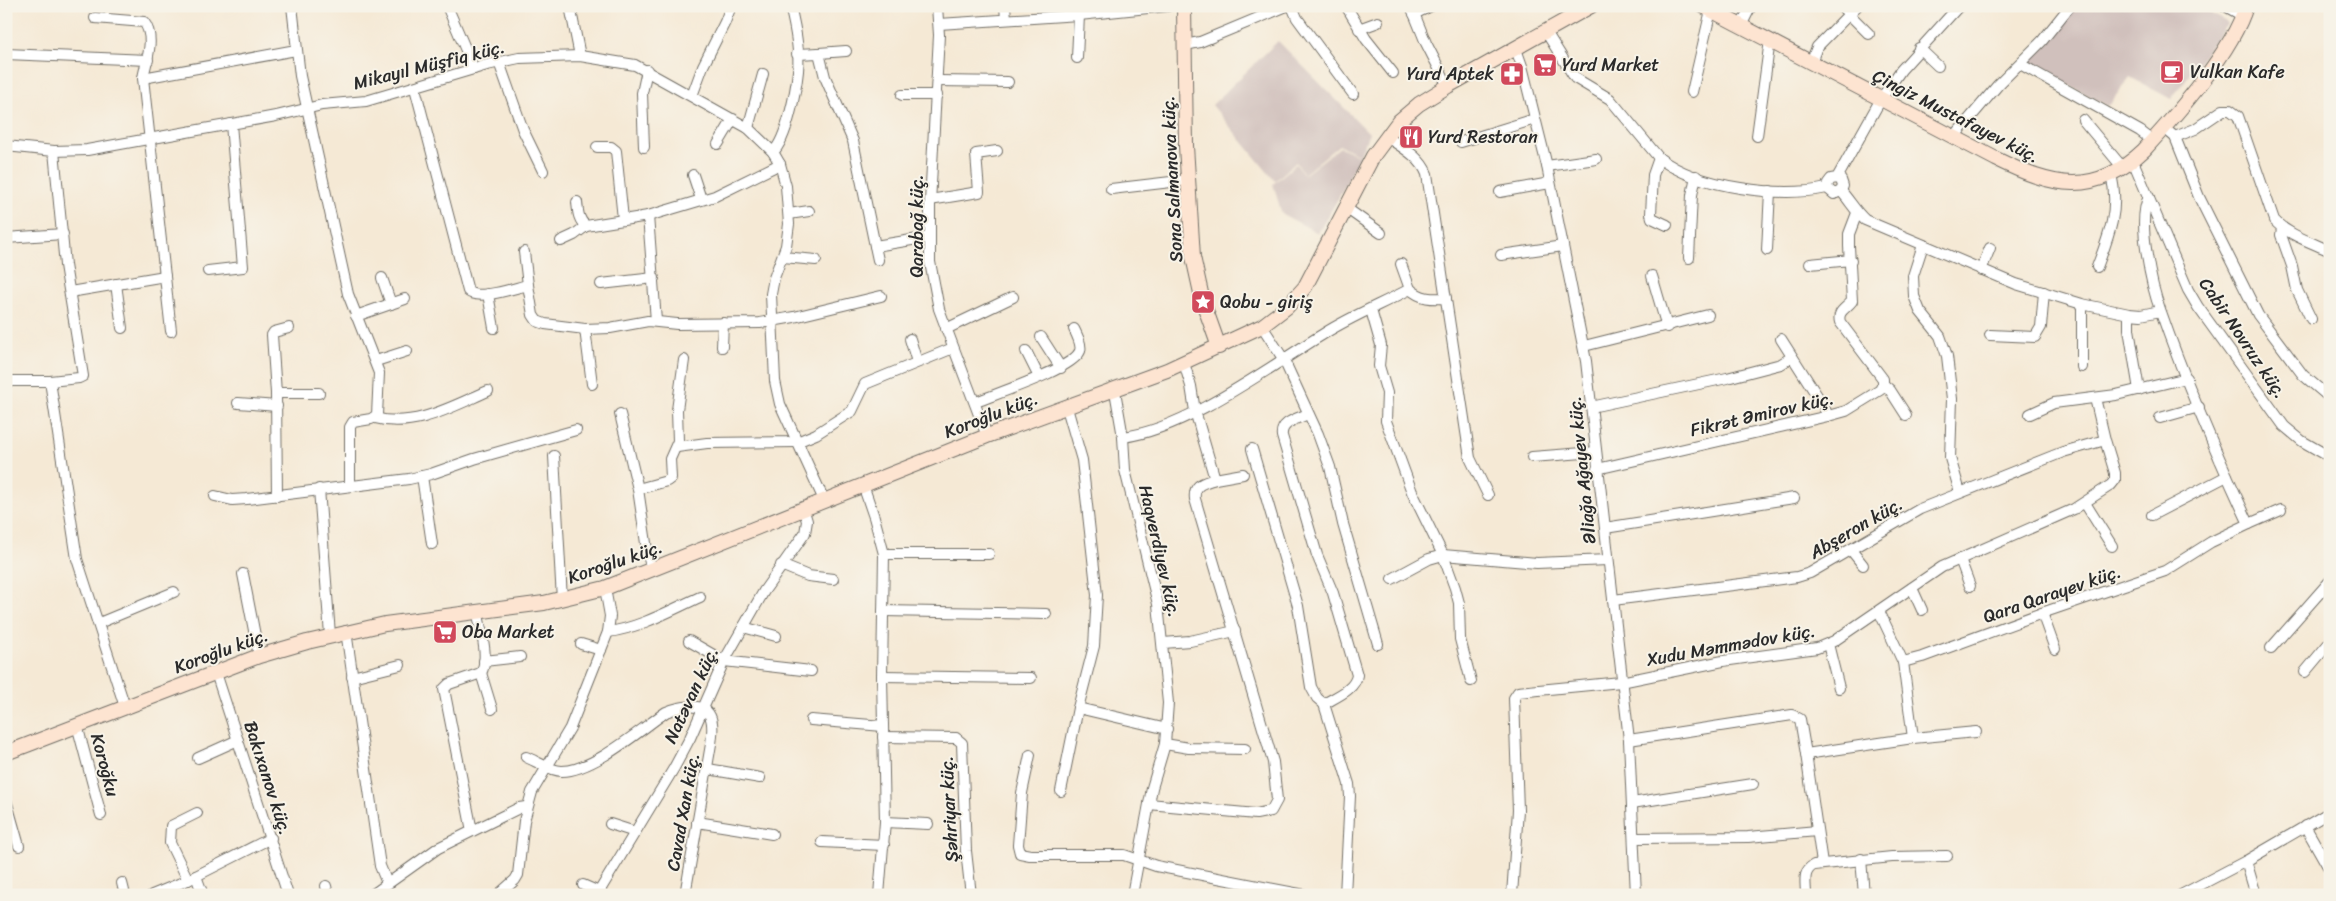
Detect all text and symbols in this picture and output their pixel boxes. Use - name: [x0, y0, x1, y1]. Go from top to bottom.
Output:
- street label: Mikayıl Müşfiq küç.: [350, 31, 508, 99]
- place label: Yurd Market: [1562, 49, 1659, 81]
- supermarket icon: Yurd Market: [1532, 52, 1558, 78]
- place label: Vulkan Kafe: [2190, 56, 2285, 88]
- place label: Yurd Aptek: [1407, 58, 1494, 90]
- cafe icon: Vulkan Kafe: [2159, 59, 2185, 85]
- street label: Çingiz Mustafayev küç.: [1867, 60, 2045, 172]
- pharmacy icon: Yurd Aptek: [1499, 61, 1525, 87]
- street label: Sona Salmanova küç.: [1152, 95, 1192, 263]
- place label: Yurd Restoran: [1428, 121, 1538, 153]
- restaurant icon: Yurd Restoran: [1398, 124, 1424, 150]
- street label: Qarabağ küç.: [901, 174, 933, 278]
- street label: Cabir Novruz küç.: [2190, 271, 2296, 405]
- place label: Qobu - giriş: [1220, 286, 1313, 318]
- place icon: Qobu - giriş: [1190, 289, 1216, 315]
- street label: Koroğlu küç.: [939, 382, 1043, 448]
- street label: Fikrət Əmirov küç.: [1687, 382, 1837, 446]
- street label: Əliağa Ağayev küç.: [1558, 394, 1606, 546]
- street label: Haqverdiyev küç.: [1129, 481, 1191, 621]
- street label: Abşeron küç.: [1802, 488, 1909, 568]
- street label: Koroğlu küç.: [563, 531, 667, 593]
- street label: Qara Qarayev küç.: [1979, 555, 2125, 633]
- street label: Xudu Məmmədov küç.: [1643, 614, 1818, 676]
- place label: Oba Market: [462, 616, 555, 648]
- street label: Koroğlu küç.: [169, 619, 273, 683]
- supermarket icon: Oba Market: [432, 619, 458, 645]
- street label: Natəvan küç.: [655, 641, 727, 749]
- street label: Bakıxanov küç.: [234, 717, 302, 839]
- street label: Koroğku: [81, 730, 129, 801]
- street label: Cavad Xan küç.: [657, 750, 709, 874]
- street label: Şəhriyar küç.: [930, 755, 968, 863]

